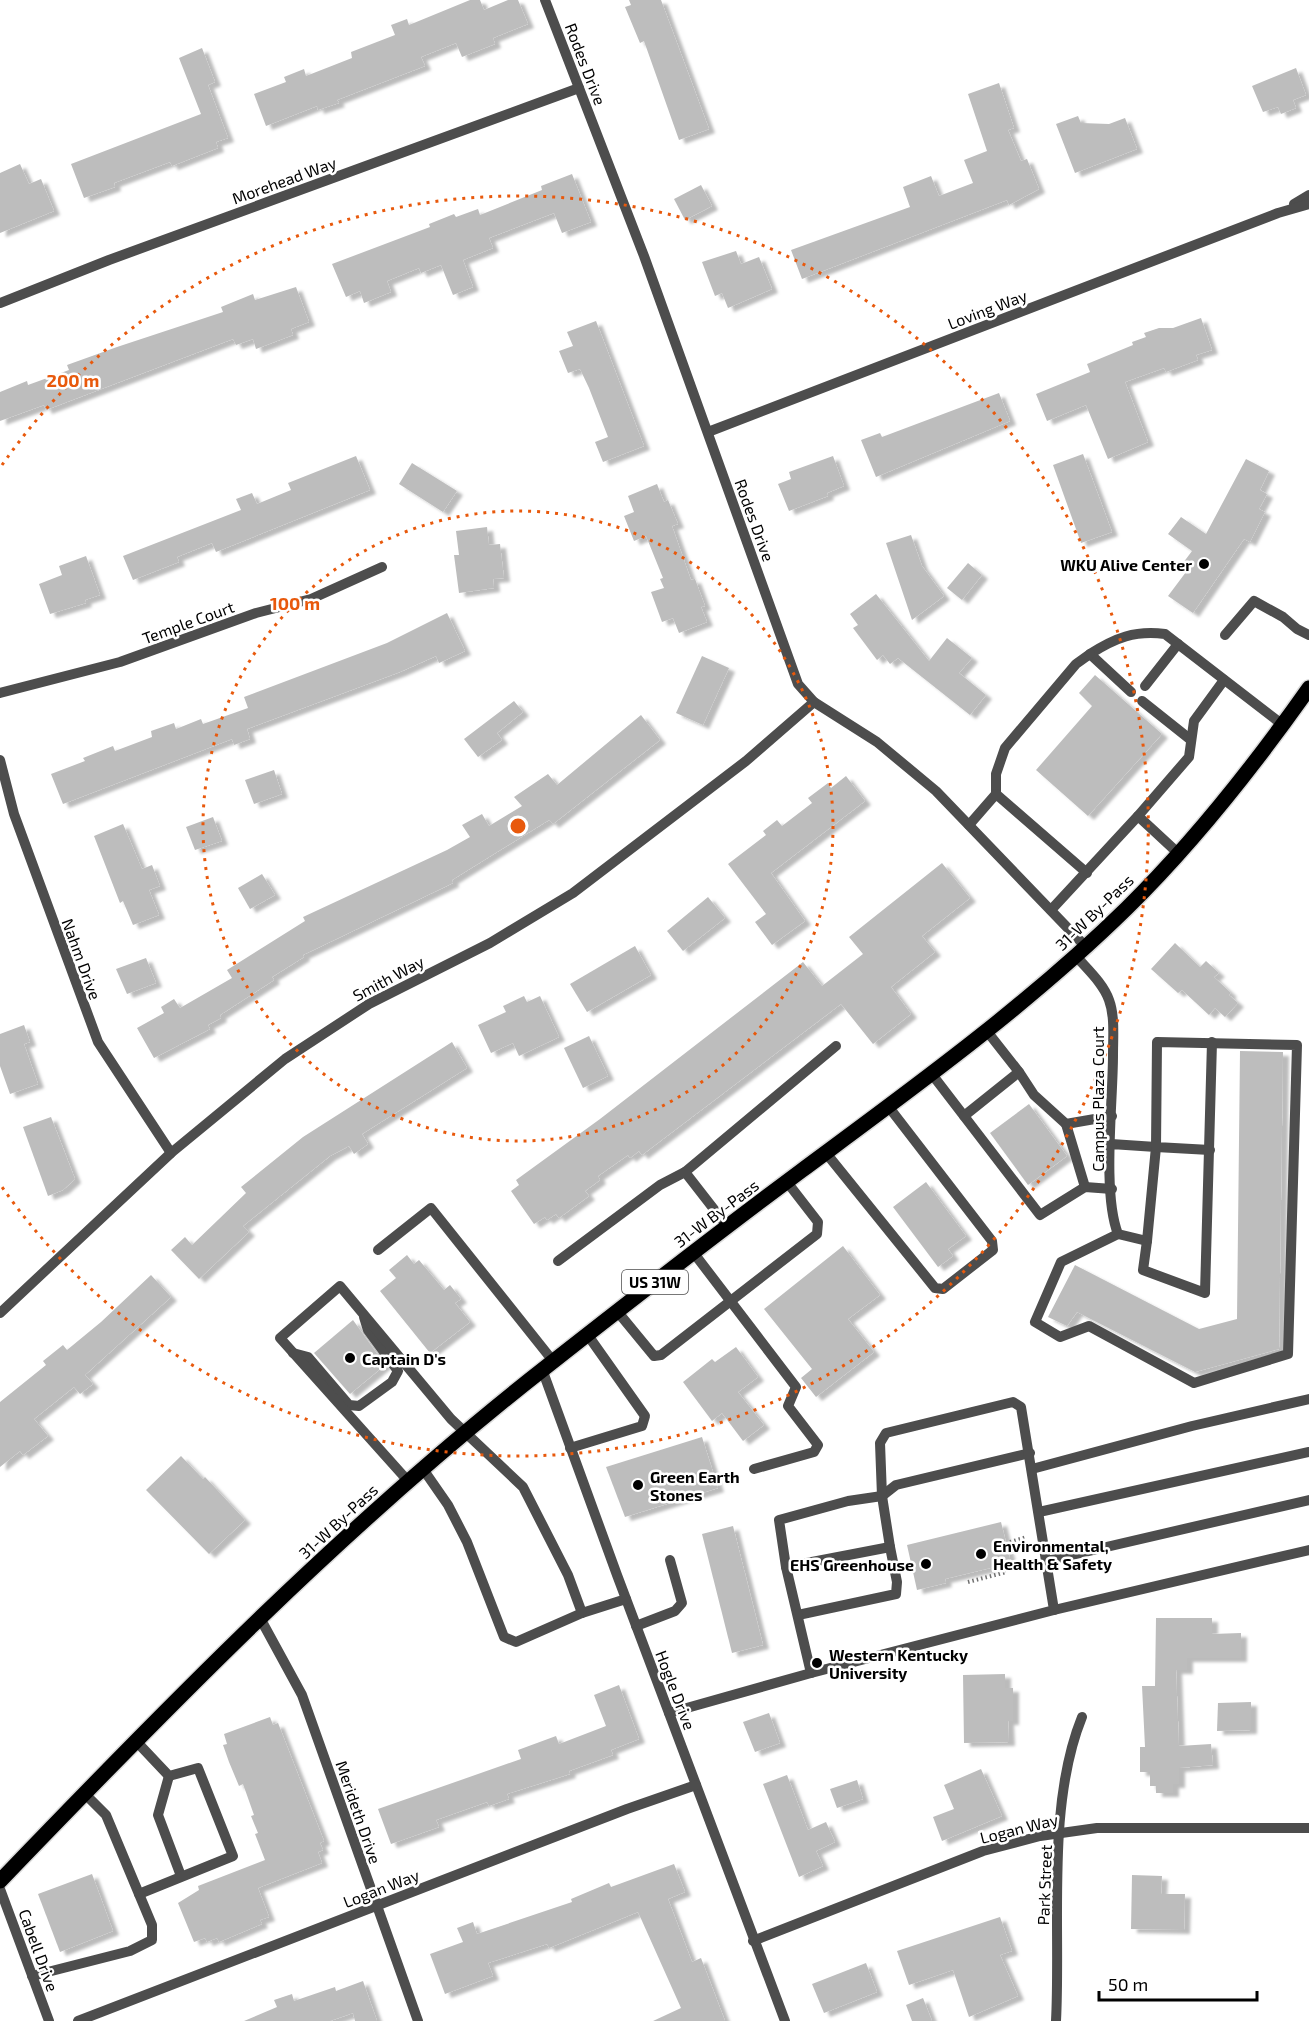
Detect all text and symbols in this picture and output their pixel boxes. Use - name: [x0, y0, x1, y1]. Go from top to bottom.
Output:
- street label: Rodes Drive: [562, 20, 610, 108]
- street label: Morehead Way: [229, 152, 339, 208]
- street label: Loving Way: [945, 285, 1030, 333]
- text: 200 m: [47, 369, 99, 391]
- street label: Rodes Drive: [731, 476, 779, 564]
- place label: WKU Alive Center: [1060, 555, 1192, 574]
- marker: WKU Alive Center: [1197, 557, 1211, 571]
- text: 100 m: [270, 592, 320, 614]
- street label: Temple Court: [140, 597, 236, 647]
- centre of rings: [508, 816, 528, 836]
- street label: 31-W By-Pass: [1051, 870, 1137, 954]
- street label: Nahm Drive: [59, 916, 105, 1002]
- street label: Smith Way: [349, 951, 427, 1005]
- street label: Campus Plaza Court: [1088, 1026, 1107, 1172]
- street label: 31-W By-Pass: [670, 1175, 762, 1251]
- road number: US 31W: [622, 1270, 688, 1294]
- place label: Captain D's: [362, 1349, 446, 1368]
- marker: Captain D's: [343, 1351, 357, 1365]
- place label: Green Earth Stones: [650, 1467, 740, 1504]
- marker: Green Earth Stones: [631, 1478, 645, 1492]
- street label: 31-W By-Pass: [295, 1480, 381, 1562]
- place label: Environmental, Health & Safety: [993, 1536, 1112, 1574]
- marker: Environmental, Health & Safety: [974, 1547, 988, 1561]
- place label: EHS Greenhouse: [790, 1555, 914, 1574]
- marker: EHS Greenhouse: [919, 1557, 933, 1571]
- place label: Western Kentucky University: [829, 1645, 968, 1683]
- street label: Hogle Drive: [652, 1648, 700, 1732]
- marker: Western Kentucky University: [810, 1656, 824, 1670]
- street label: Merideth Drive: [332, 1758, 386, 1866]
- street label: Logan Way: [978, 1809, 1061, 1847]
- street label: Park Street: [1033, 1844, 1055, 1926]
- street label: Logan Way: [340, 1865, 422, 1911]
- street label: Cabell Drive: [15, 1906, 63, 1994]
- scale bar: [1099, 1964, 1256, 2002]
- text: 50 m: [1108, 1973, 1148, 1995]

